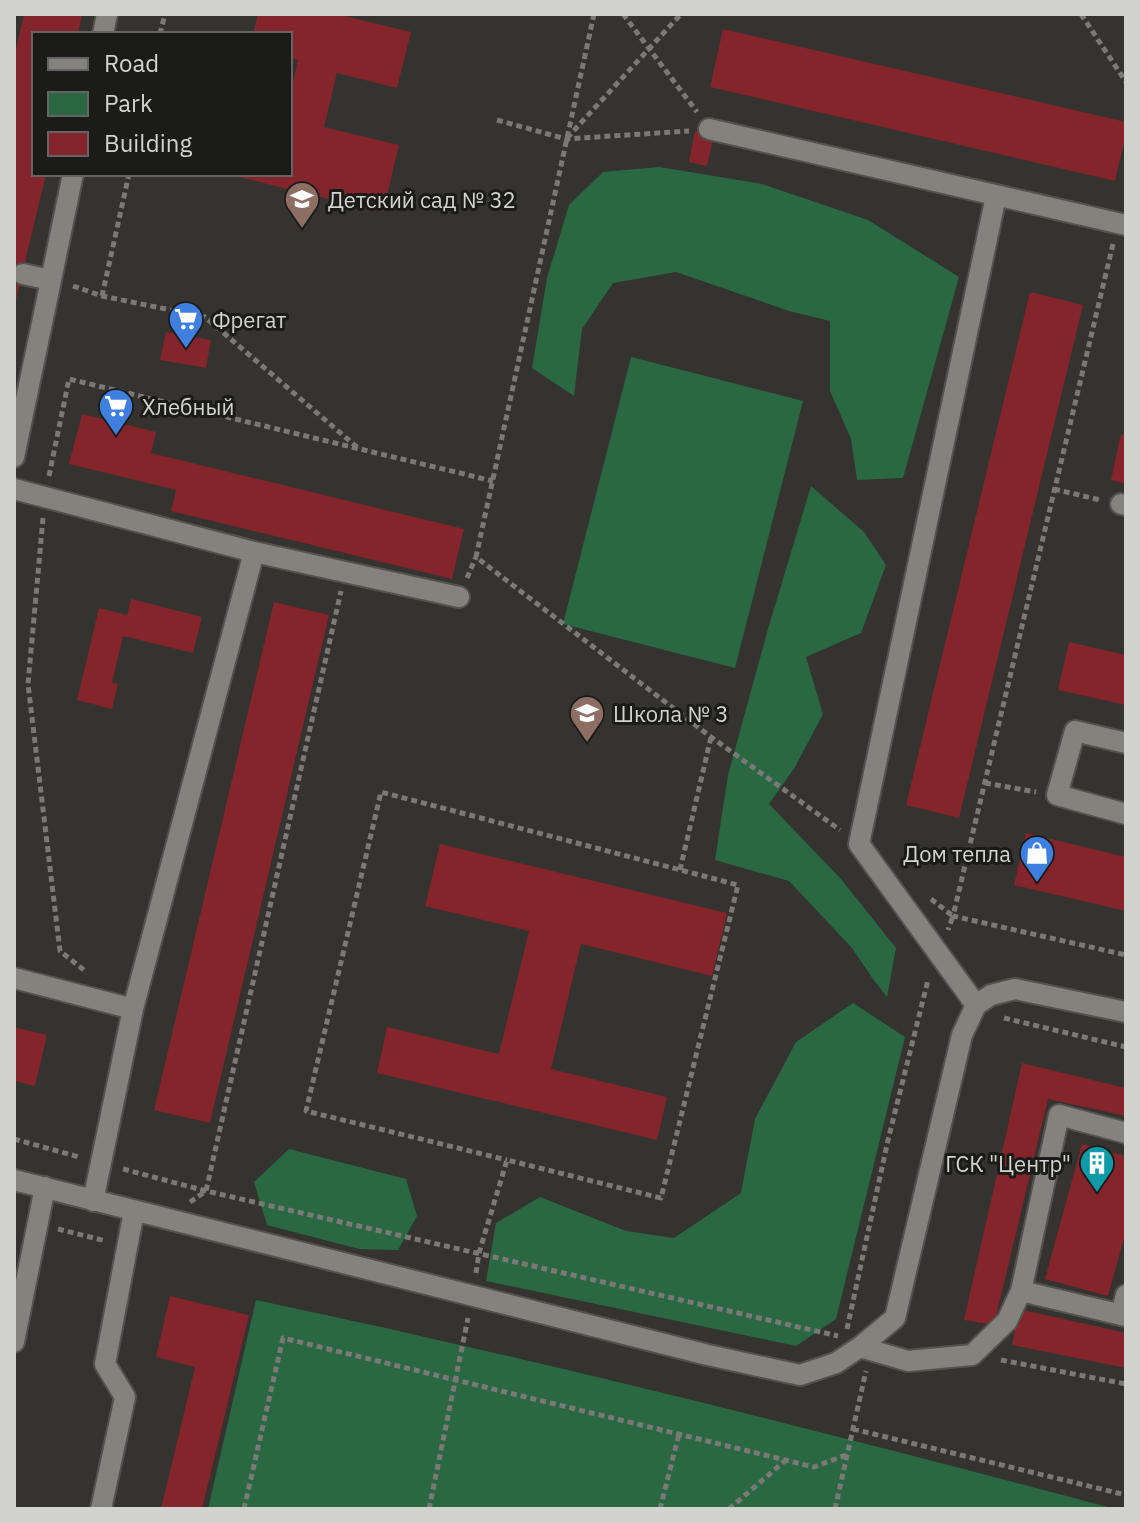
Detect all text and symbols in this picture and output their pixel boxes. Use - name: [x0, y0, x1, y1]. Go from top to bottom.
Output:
- legend: [32, 32, 292, 176]
- text: Road: [104, 47, 159, 79]
- text: Park: [104, 87, 153, 119]
- text: Building: [104, 127, 192, 159]
- school or university icon: Детский сад № 32: [283, 180, 321, 230]
- place label: Детский сад № 32: [328, 185, 516, 214]
- supermarket icon: Фрегат: [167, 300, 205, 350]
- place label: Фрегат: [212, 305, 286, 334]
- supermarket icon: Хлебный: [97, 387, 135, 437]
- place label: Хлебный: [142, 392, 234, 421]
- school or university icon: Школа № 3: [568, 694, 606, 744]
- place label: Школа № 3: [613, 699, 728, 728]
- shop icon: Дом тепла: [1018, 834, 1056, 884]
- place label: Дом тепла: [903, 839, 1011, 868]
- building icon: ГСК "Центр": [1078, 1144, 1116, 1194]
- place label: ГСК "Центр": [945, 1149, 1071, 1178]

